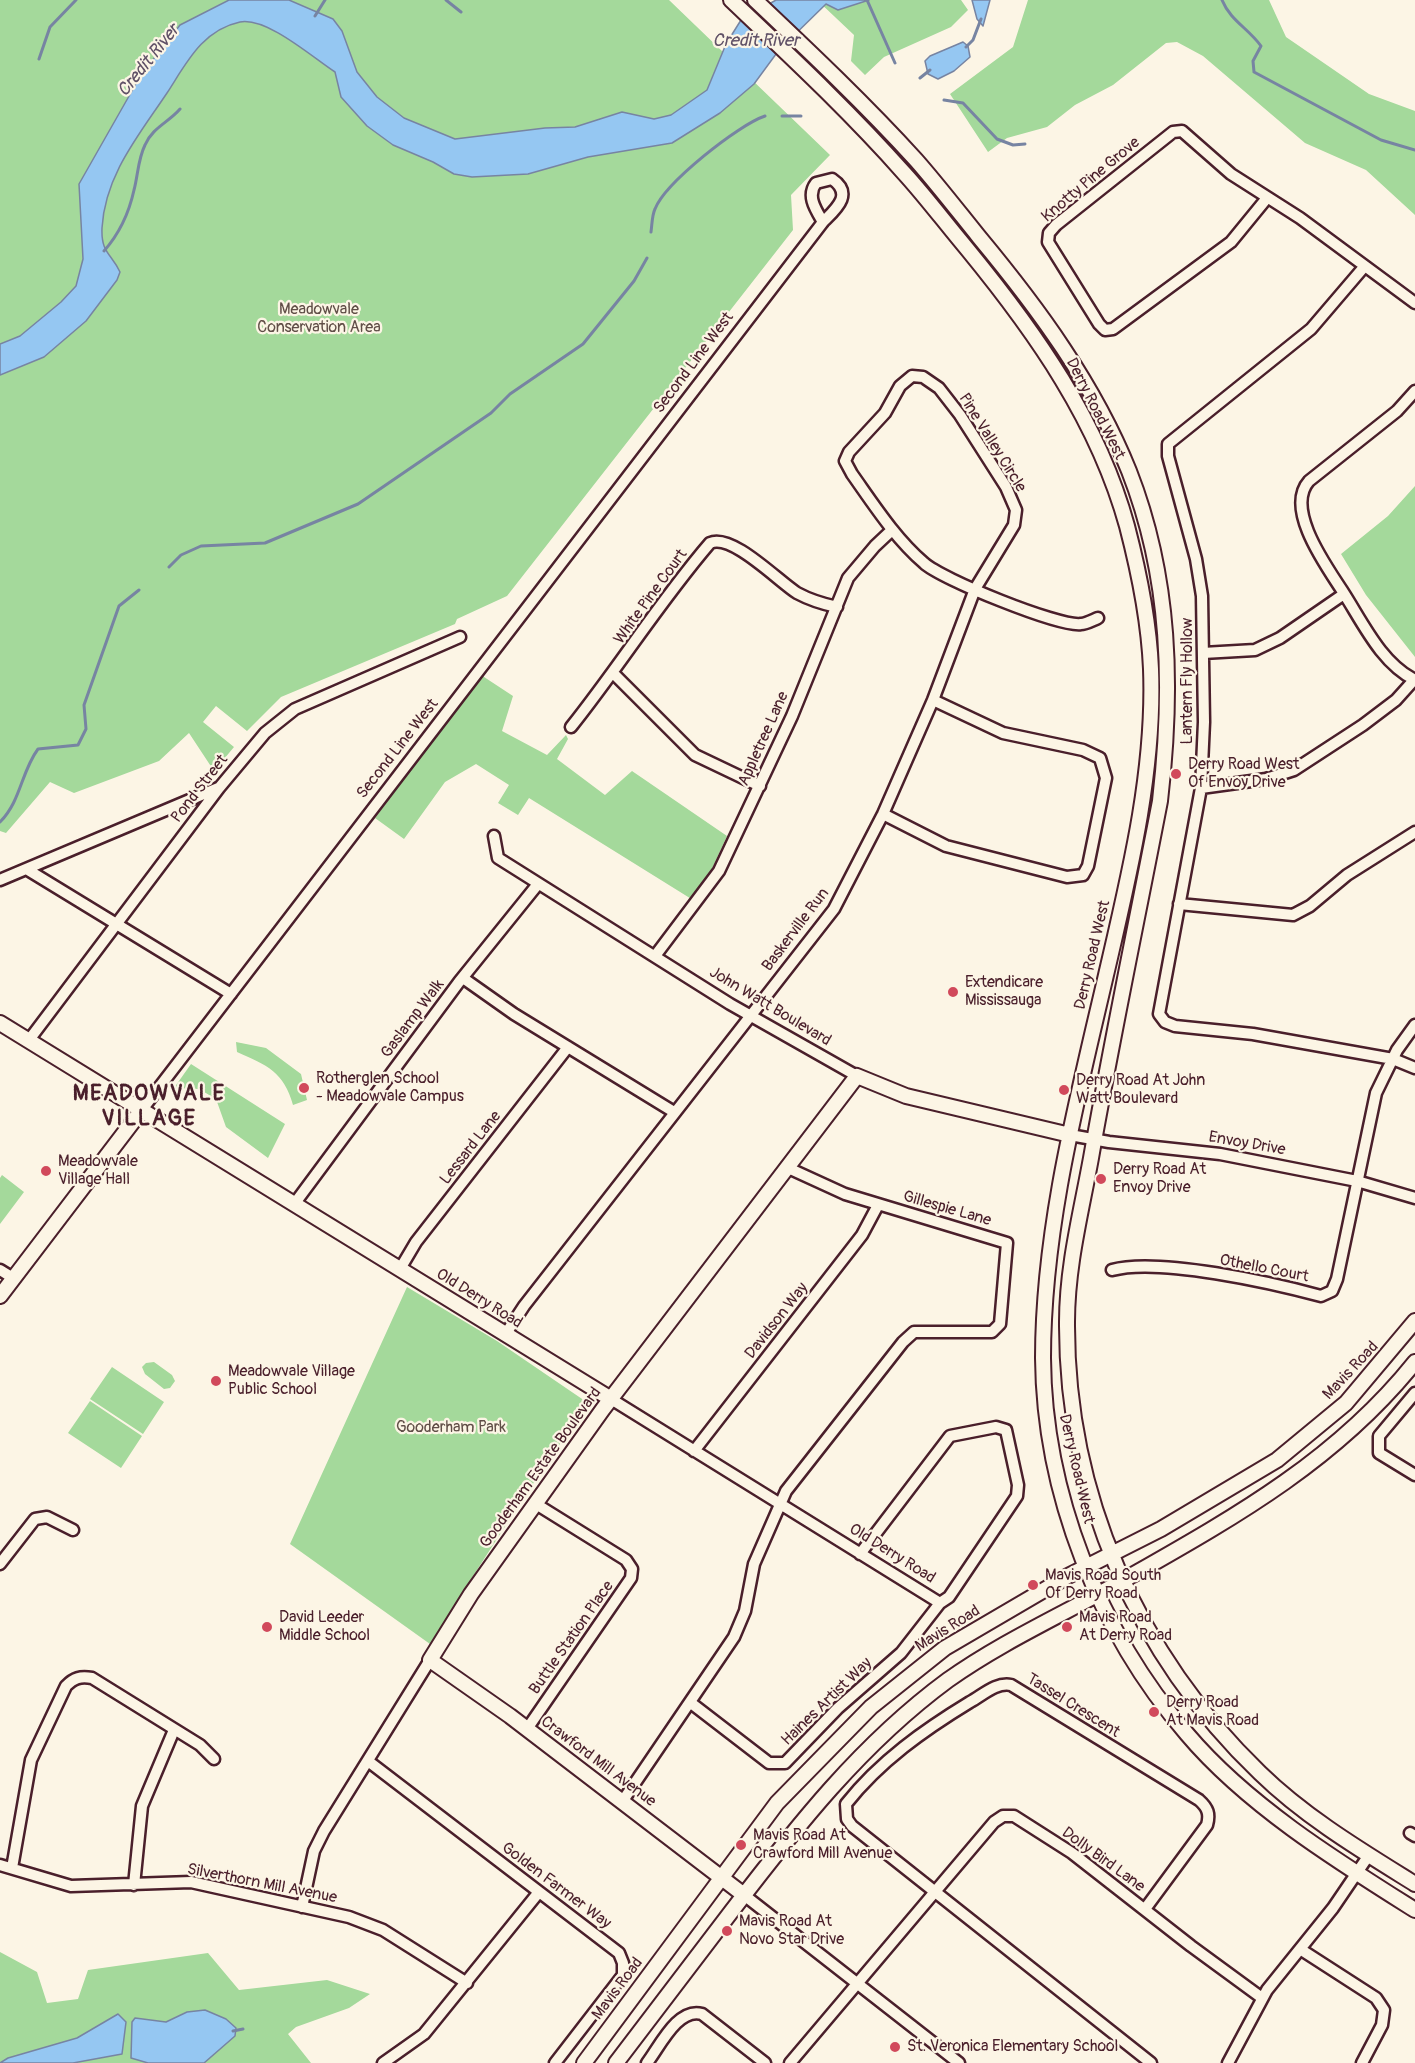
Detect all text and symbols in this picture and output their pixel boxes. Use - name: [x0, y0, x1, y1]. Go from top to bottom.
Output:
- water label: Credit River: [113, 20, 185, 102]
- water label: Credit River: [713, 30, 799, 52]
- street label: Knotty Pine Grove: [1038, 133, 1144, 227]
- park label: Meadowvale Conservation Area: [257, 300, 381, 338]
- street label: Second Line West: [650, 309, 738, 417]
- street label: Derry Road West: [1061, 355, 1129, 463]
- street label: Pine Valley Circle: [954, 390, 1030, 496]
- street label: White Pine Court: [610, 546, 692, 648]
- street label: Lantern Fly Hollow: [1178, 618, 1198, 744]
- street label: Appletree Lane: [735, 689, 793, 789]
- street label: Second Line West: [353, 695, 443, 803]
- street label: Pond Street: [167, 751, 233, 827]
- place label: Derry Road West Of Envoy Drive: [1188, 755, 1299, 793]
- marker: Derry Road West Of Envoy Drive: [1169, 767, 1183, 781]
- street label: Baskerville Run: [758, 885, 834, 975]
- street label: Derry Road West: [1071, 899, 1115, 1011]
- street label: John Watt Boulevard: [706, 963, 834, 1051]
- place label: Extendicare Mississauga: [965, 973, 1043, 1011]
- street label: Gaslamp Walk: [377, 976, 449, 1062]
- marker: Extendicare Mississauga: [946, 985, 960, 999]
- place label: Rotherglen School - Meadowvale Campus: [316, 1069, 464, 1107]
- place label: Derry Road At John Watt Boulevard: [1076, 1071, 1205, 1109]
- district label: MEADOWVALE VILLAGE: [73, 1081, 225, 1132]
- marker: Rotherglen School - Meadowvale Campus: [297, 1081, 311, 1095]
- marker: Derry Road At John Watt Boulevard: [1057, 1083, 1071, 1097]
- street label: Lessard Lane: [436, 1107, 506, 1189]
- street label: Envoy Drive: [1207, 1128, 1287, 1160]
- place label: Meadowvale Village Hall: [58, 1152, 138, 1190]
- place label: Derry Road At Envoy Drive: [1113, 1160, 1206, 1198]
- marker: Meadowvale Village Hall: [39, 1164, 53, 1178]
- marker: Derry Road At Envoy Drive: [1094, 1172, 1108, 1186]
- street label: Gillespie Lane: [901, 1187, 993, 1231]
- street label: Othello Court: [1218, 1251, 1310, 1287]
- street label: Old Derry Road: [432, 1265, 526, 1333]
- street label: Davidson Way: [741, 1279, 813, 1363]
- street label: Mavis Road: [1319, 1338, 1383, 1404]
- place label: Meadowvale Village Public School: [228, 1362, 355, 1400]
- marker: Meadowvale Village Public School: [209, 1374, 223, 1388]
- street label: Gooderham Estate Boulevard: [476, 1384, 606, 1552]
- street label: Derry Road West: [1054, 1413, 1098, 1525]
- park label: Gooderham Park: [396, 1418, 506, 1438]
- street label: Old Derry Road: [845, 1520, 939, 1588]
- place label: Mavis Road South Of Derry Road: [1045, 1566, 1161, 1604]
- street label: Buttle Station Place: [526, 1578, 618, 1698]
- marker: Mavis Road South Of Derry Road: [1026, 1578, 1040, 1592]
- street label: Mavis Road: [912, 1602, 984, 1656]
- place label: David Leeder Middle School: [279, 1608, 370, 1646]
- place label: Mavis Road At Derry Road: [1079, 1608, 1172, 1646]
- marker: David Leeder Middle School: [260, 1620, 274, 1634]
- marker: Mavis Road At Derry Road: [1060, 1620, 1074, 1634]
- street label: Haines Artist Way: [778, 1654, 876, 1750]
- street label: Tassel Crescent: [1023, 1670, 1123, 1742]
- place label: Derry Road At Mavis Road: [1166, 1693, 1259, 1731]
- marker: Derry Road At Mavis Road: [1147, 1705, 1161, 1719]
- street label: Crawford Mill Avenue: [537, 1712, 659, 1812]
- street label: Dolly Bird Lane: [1058, 1823, 1148, 1897]
- place label: Mavis Road At Crawford Mill Avenue: [753, 1826, 892, 1864]
- marker: Mavis Road At Crawford Mill Avenue: [734, 1838, 748, 1852]
- street label: Golden Farmer Way: [497, 1839, 615, 1933]
- street label: Silverthorn Mill Avenue: [185, 1860, 339, 1908]
- place label: Mavis Road At Novo Star Drive: [739, 1912, 844, 1950]
- marker: Mavis Road At Novo Star Drive: [720, 1924, 734, 1938]
- street label: Mavis Road: [588, 1954, 648, 2024]
- place label: St. Veronica Elementary School: [907, 2037, 1118, 2057]
- marker: St. Veronica Elementary School: [888, 2040, 902, 2054]

